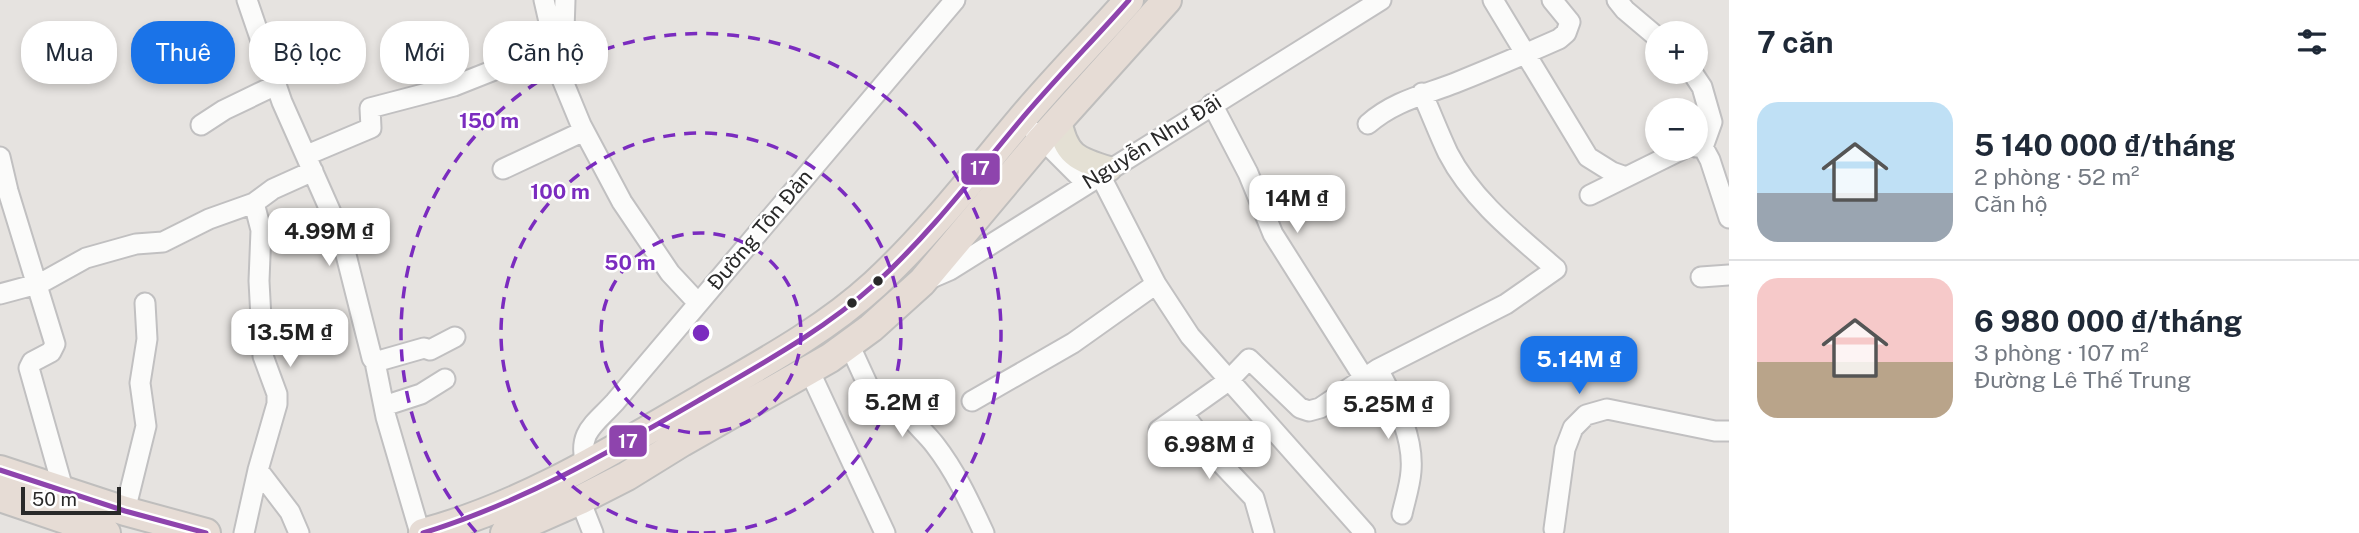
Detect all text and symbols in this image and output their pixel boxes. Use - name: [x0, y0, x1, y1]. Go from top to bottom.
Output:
- chip: Mua: [21, 21, 117, 84]
- chip: Thuê: [131, 21, 235, 84]
- chip: Bộ lọc: [249, 21, 366, 84]
- chip: Mới: [380, 21, 469, 84]
- chip: Căn hộ: [483, 21, 608, 84]
- map controls: [1645, 21, 1708, 161]
- button: +: [1645, 21, 1708, 84]
- icon: filters: [2293, 23, 2331, 61]
- text: 7 căn: [1757, 24, 1833, 60]
- street label: Nguyễn Như Đãi: [1078, 89, 1226, 194]
- button: −: [1645, 98, 1708, 161]
- text: 150 m: [459, 108, 519, 133]
- text: 5 140 000 ₫/tháng: [1974, 127, 2236, 163]
- icon: home: [1813, 130, 1897, 214]
- line badge: 17: [960, 152, 1001, 186]
- text: 17: [970, 157, 990, 179]
- text: 2 phòng · 52 m²: [1974, 163, 2140, 190]
- street label: Đường Tôn Đản: [702, 164, 817, 295]
- pin: 14M ₫: [1248, 176, 1346, 235]
- text: 100 m: [530, 179, 590, 204]
- text: 14M ₫: [1265, 184, 1329, 211]
- text: Căn hộ: [1974, 190, 2048, 217]
- pin: 4.99M ₫: [264, 208, 394, 268]
- text: 4.99M ₫: [284, 217, 374, 244]
- text: 50 m: [604, 250, 656, 275]
- unlabelled marker: [871, 274, 885, 288]
- unlabelled marker: [845, 296, 859, 310]
- text: 6 980 000 ₫/tháng: [1974, 303, 2242, 339]
- icon: home: [1813, 306, 1897, 390]
- pin: 13.5M ₫: [225, 310, 355, 369]
- text: 13.5M ₫: [247, 318, 333, 345]
- centre of rings: [689, 321, 713, 345]
- pin: 5.14M ₫: [1514, 336, 1644, 396]
- text: 3 phòng · 107 m²: [1974, 339, 2149, 366]
- text: 5.14M ₫: [1536, 345, 1622, 372]
- text: Đường Lê Thế Trung: [1974, 366, 2191, 393]
- pin: 5.2M ₫: [845, 380, 959, 439]
- pin: 5.25M ₫: [1323, 382, 1453, 441]
- text: 5.2M ₫: [864, 388, 940, 415]
- text: 5.25M ₫: [1343, 390, 1433, 417]
- pin: 6.98M ₫: [1144, 421, 1274, 481]
- line badge: 17: [608, 424, 648, 458]
- text: 17: [618, 430, 638, 452]
- text: 6.98M ₫: [1164, 430, 1254, 457]
- scale bar: [21, 484, 121, 516]
- text: 50 m: [32, 488, 77, 510]

